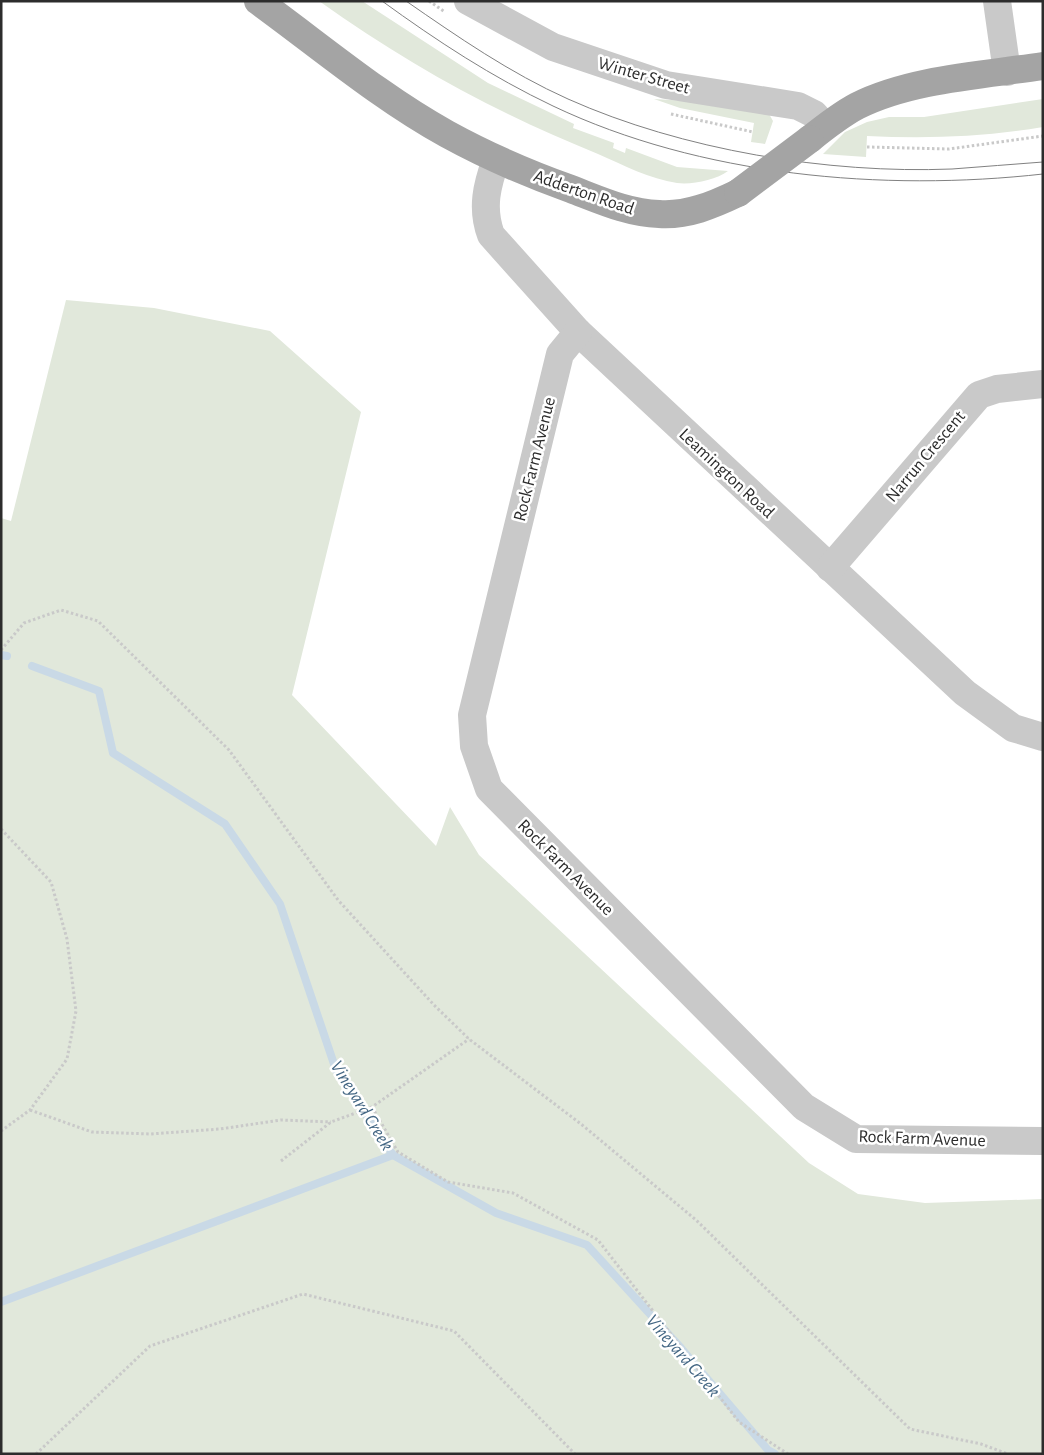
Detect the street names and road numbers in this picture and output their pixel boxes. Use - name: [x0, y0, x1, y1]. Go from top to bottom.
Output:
- street label: Winter Street: [596, 54, 692, 98]
- street label: Adderton Road: [531, 167, 636, 219]
- street label: Rock Farm Avenue: [511, 395, 559, 523]
- street label: Narrun Crescent: [883, 407, 969, 506]
- street label: Leamington Road: [675, 425, 777, 522]
- street label: Rock Farm Avenue: [514, 816, 617, 919]
- street label: Rock Farm Avenue: [858, 1128, 986, 1150]

